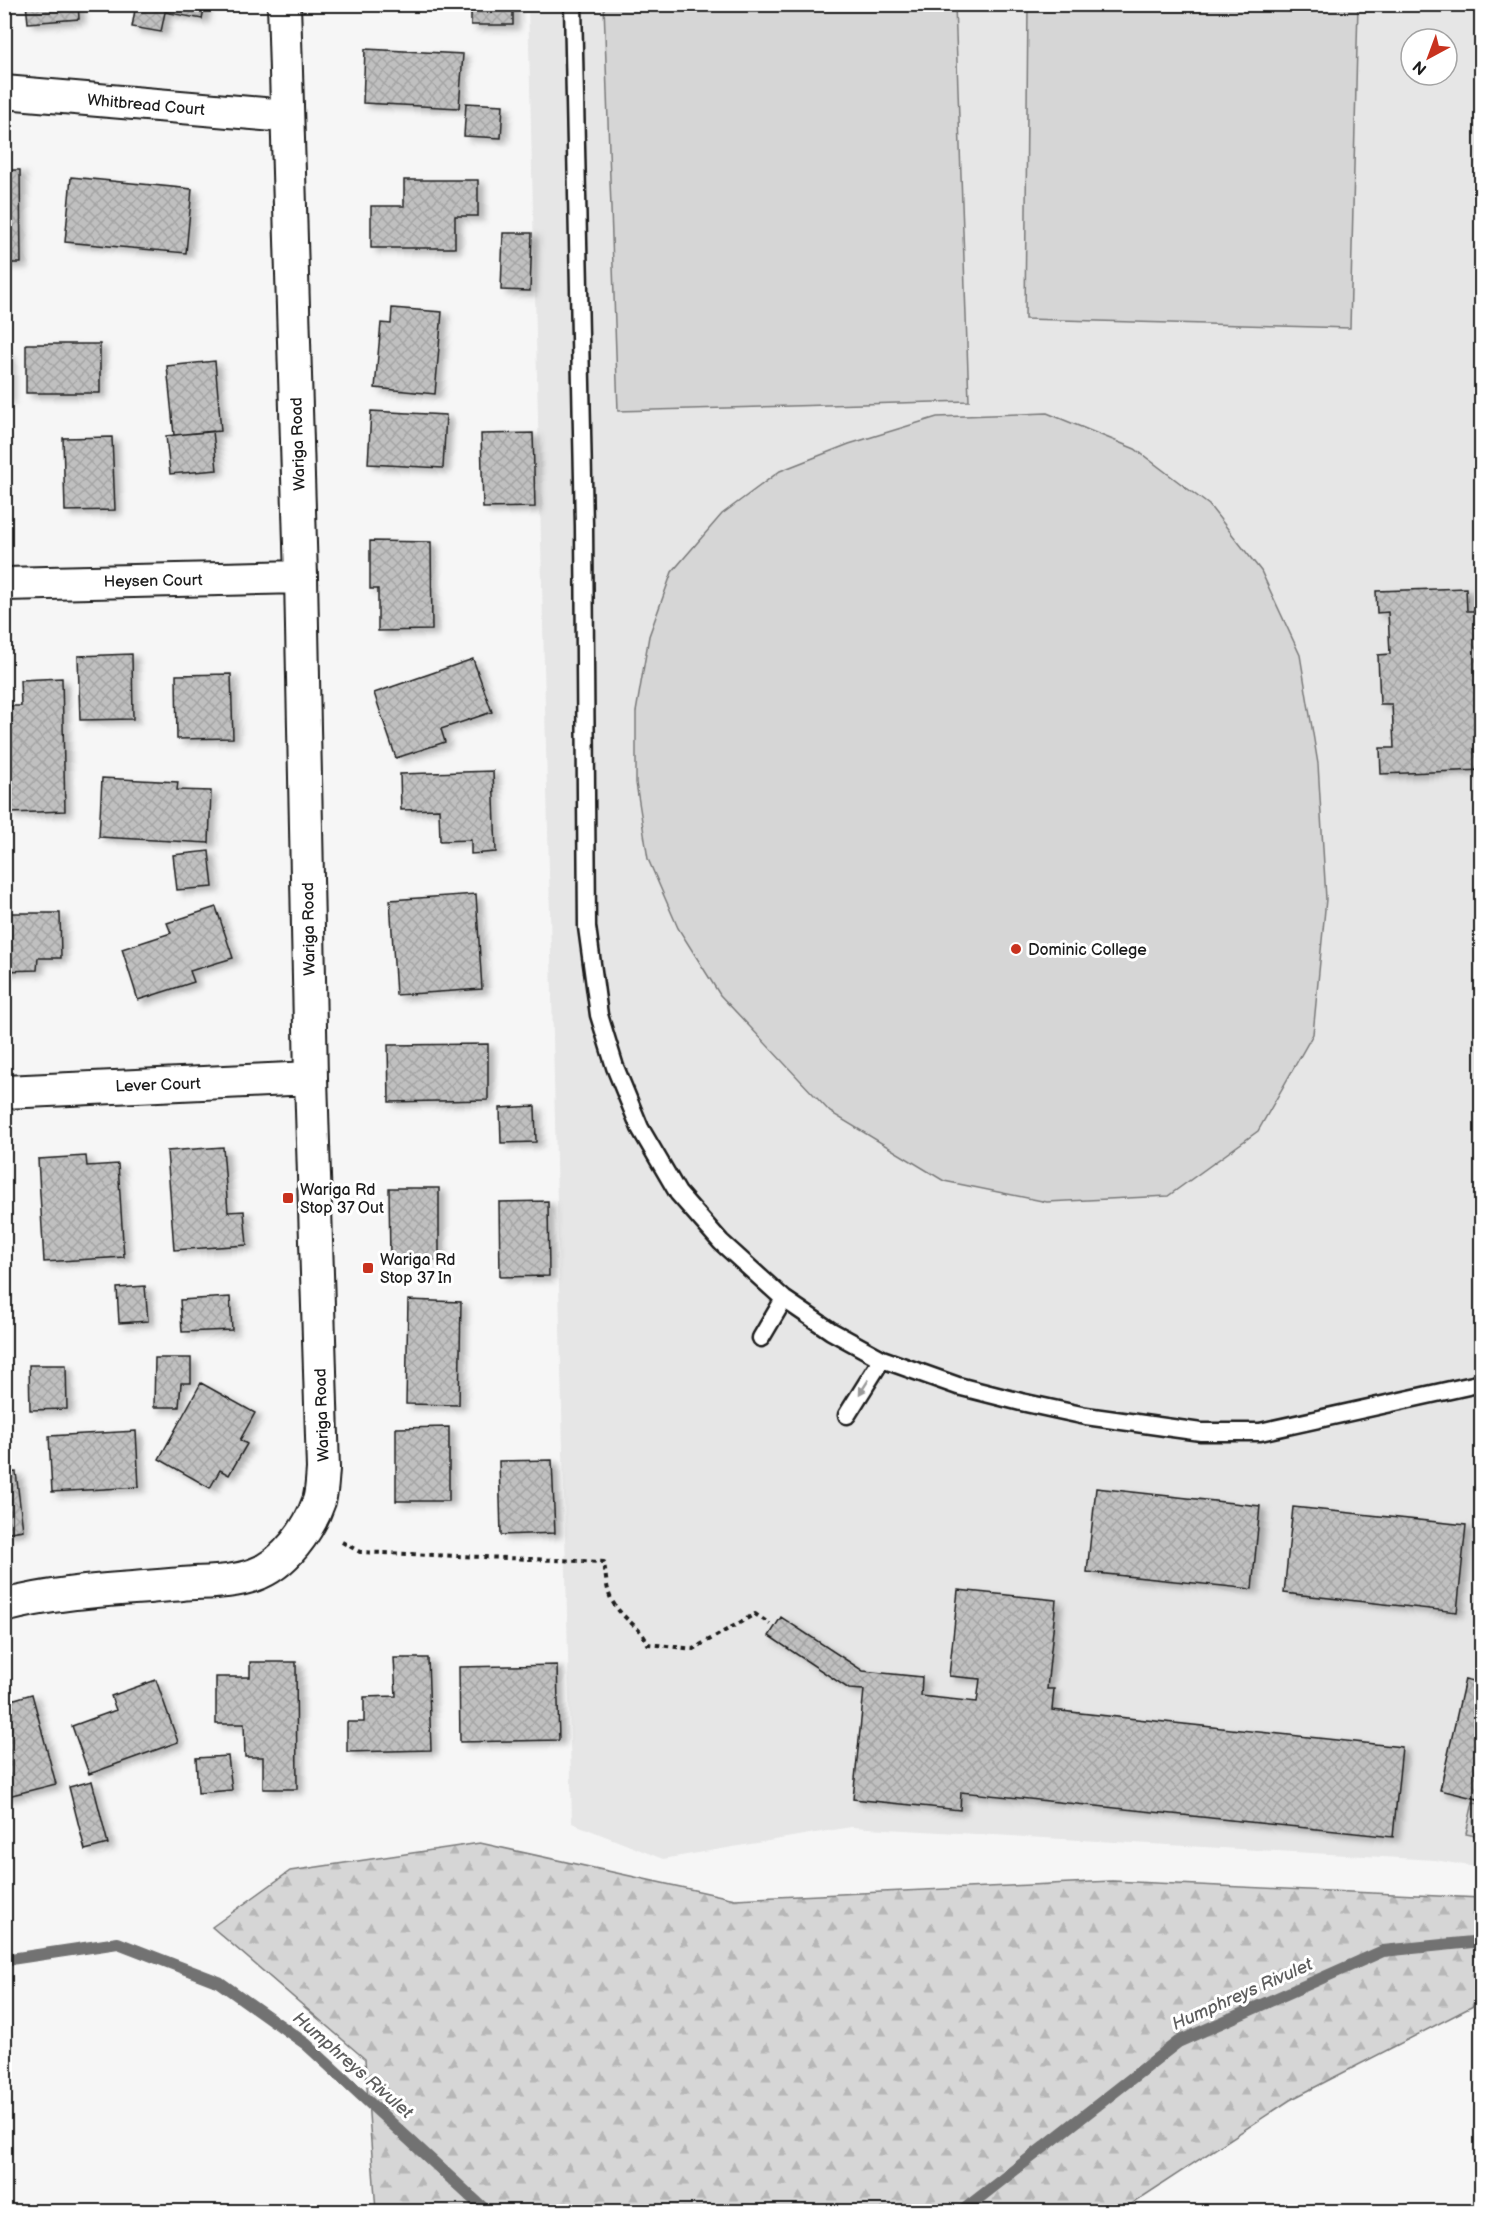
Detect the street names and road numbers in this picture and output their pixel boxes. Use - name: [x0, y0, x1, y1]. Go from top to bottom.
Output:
- street label: Whitbread Court: [86, 91, 206, 120]
- street label: Wariga Road: [287, 397, 310, 491]
- street label: Heysen Court: [103, 571, 203, 592]
- street label: Wariga Road: [299, 882, 320, 976]
- street label: Lever Court: [115, 1075, 201, 1096]
- street label: Wariga Road: [311, 1368, 334, 1462]

